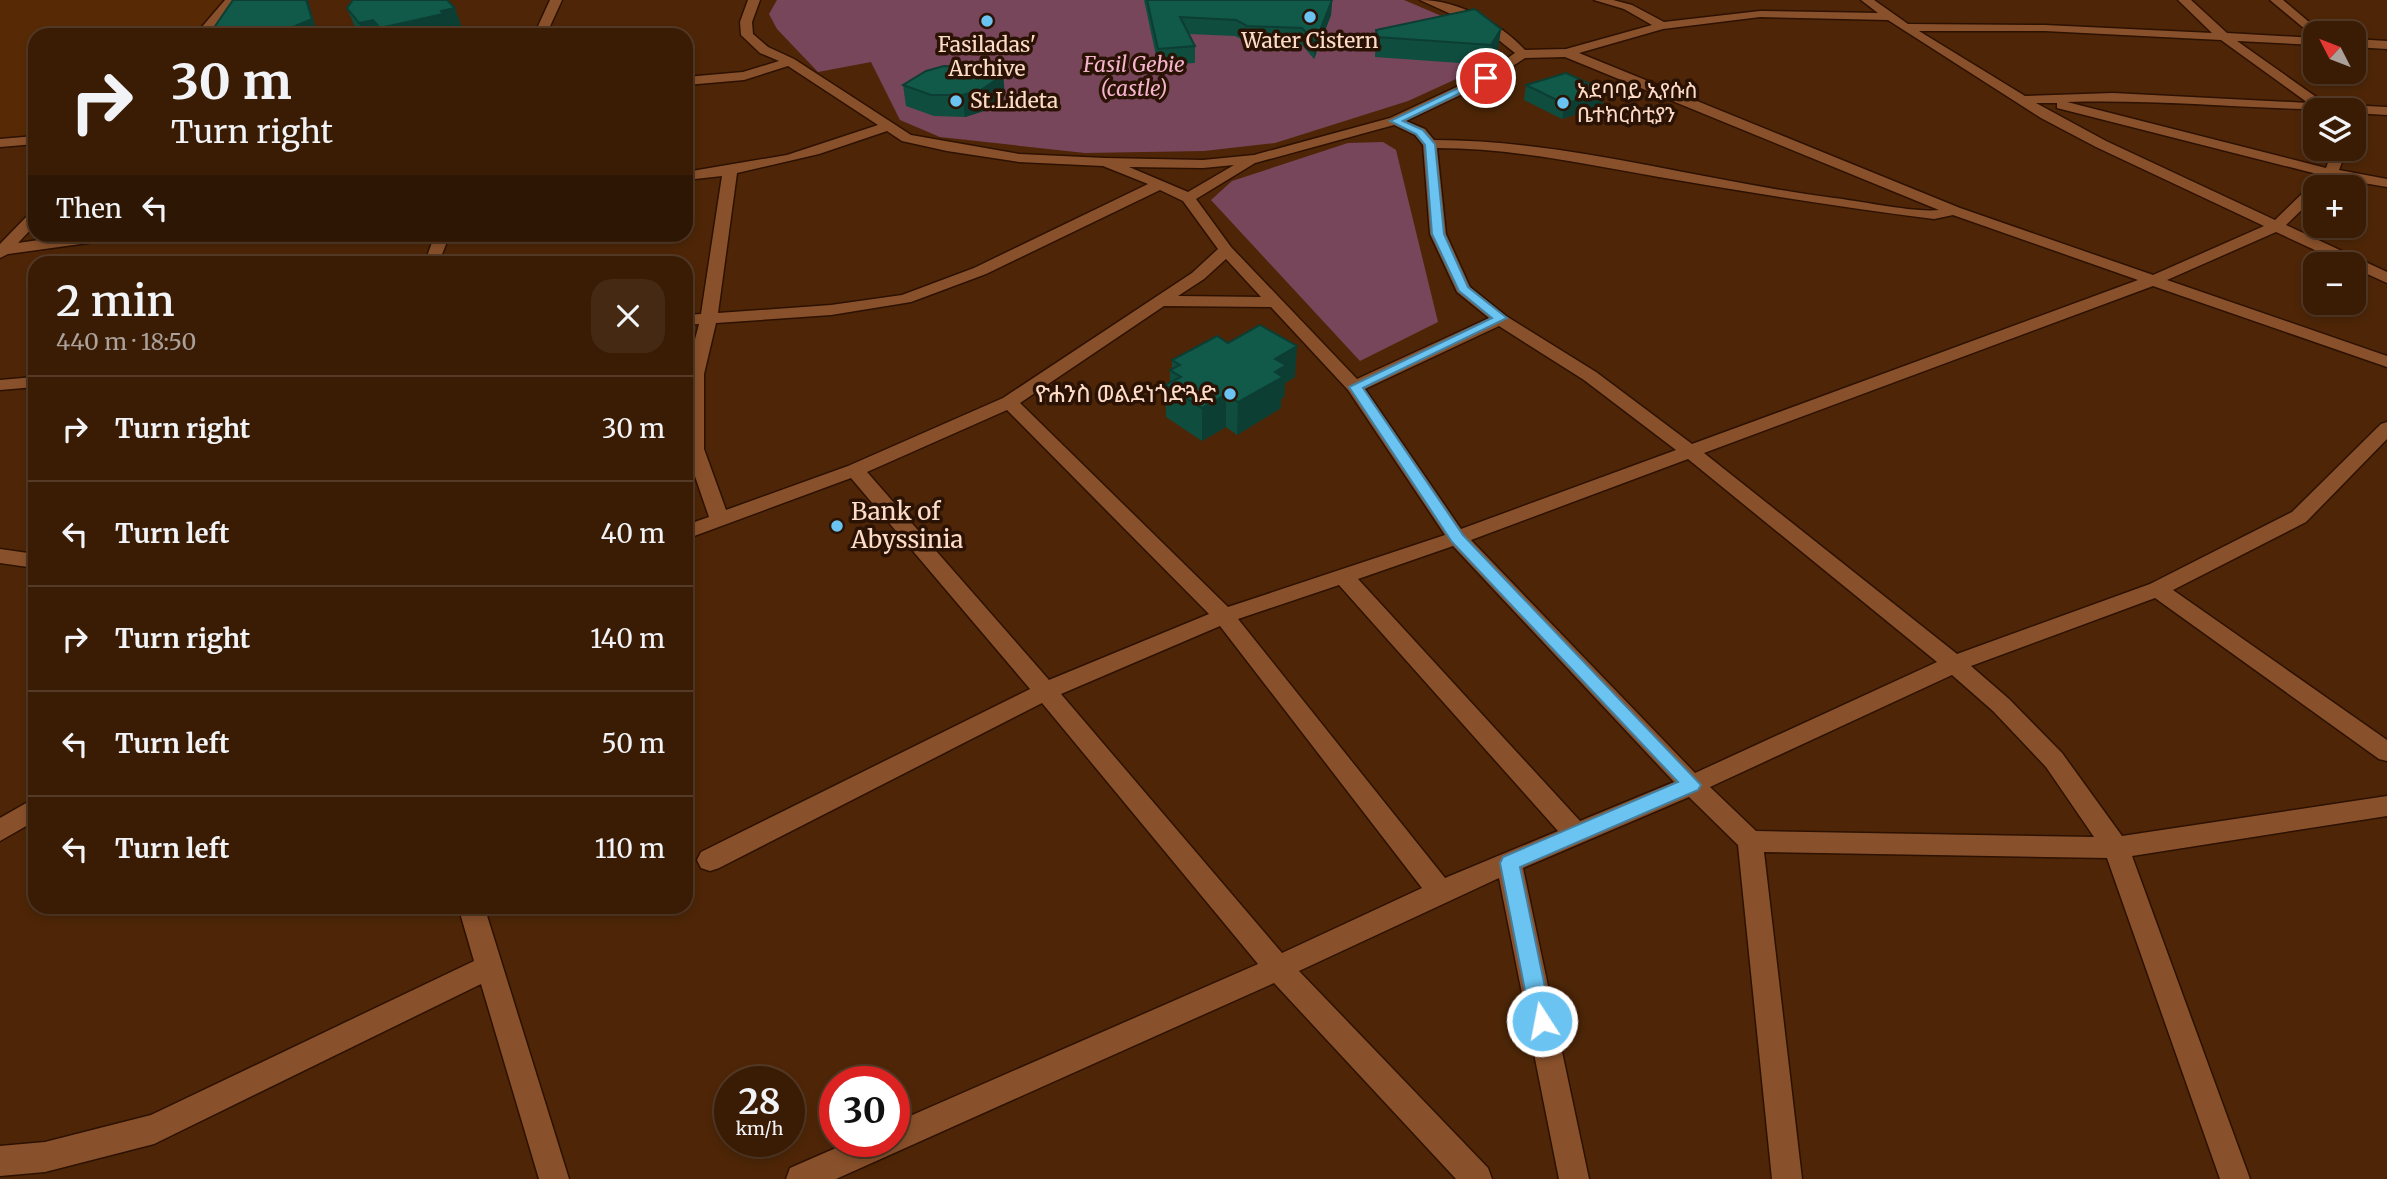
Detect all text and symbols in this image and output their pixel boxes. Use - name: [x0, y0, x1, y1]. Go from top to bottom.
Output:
- marker: Water Cistern: [1302, 9, 1318, 25]
- marker: Fasiladas' Archive: [979, 13, 995, 29]
- north arrow: [2303, 21, 2366, 84]
- map controls: [2303, 21, 2366, 315]
- place label: Water Cistern: [1240, 27, 1379, 54]
- place label: Fasiladas' Archive: [938, 31, 1036, 82]
- pin: [1456, 48, 1516, 108]
- text: 30 m: [171, 51, 292, 112]
- park label: Fasil Gebie (castle): [1082, 51, 1185, 102]
- icon: right: [56, 56, 147, 147]
- icon: arrive: [1467, 59, 1505, 97]
- place label: አደባባይ ኢየሱስ ቤተክርስቲያን: [1577, 77, 1697, 128]
- place label: St.Lideta: [970, 87, 1058, 114]
- marker: St.Lideta: [948, 93, 964, 109]
- marker: አደባባይ ኢየሱስ ቤተክርስቲያን: [1555, 95, 1571, 111]
- button: layers: [2303, 98, 2366, 161]
- text: Turn right: [171, 112, 333, 152]
- button: +: [2303, 175, 2366, 238]
- icon: left: [136, 189, 174, 227]
- text: Then: [56, 192, 122, 225]
- button: −: [2303, 252, 2366, 315]
- text: 2 min: [56, 275, 175, 327]
- button: close: [591, 279, 665, 353]
- text: 440 m · 18:50: [56, 327, 196, 356]
- place label: ዮሐንስ ወልደነጎድጓድ: [1035, 378, 1216, 409]
- marker: ዮሐንስ ወልደነጎድጓድ: [1222, 386, 1238, 402]
- icon: right: [56, 410, 94, 448]
- text: Turn right: [115, 412, 250, 445]
- text: 30 m: [602, 412, 665, 445]
- place label: Bank of Abyssinia: [850, 496, 963, 555]
- icon: left: [56, 515, 94, 553]
- text: Turn left: [115, 517, 229, 550]
- text: 40 m: [601, 517, 665, 550]
- marker: Bank of Abyssinia: [829, 518, 845, 534]
- icon: right: [56, 620, 94, 658]
- text: Turn right: [115, 622, 250, 655]
- text: 140 m: [590, 622, 665, 655]
- icon: left: [56, 725, 94, 763]
- text: Turn left: [115, 727, 229, 760]
- text: 50 m: [601, 727, 665, 760]
- icon: left: [56, 830, 94, 868]
- text: Turn left: [115, 832, 229, 865]
- text: 110 m: [595, 832, 665, 865]
- position arrow: [1505, 984, 1579, 1058]
- speed limit sign: 30: [819, 1066, 910, 1157]
- text: 28: [738, 1080, 781, 1124]
- text: km/h: [736, 1117, 783, 1140]

